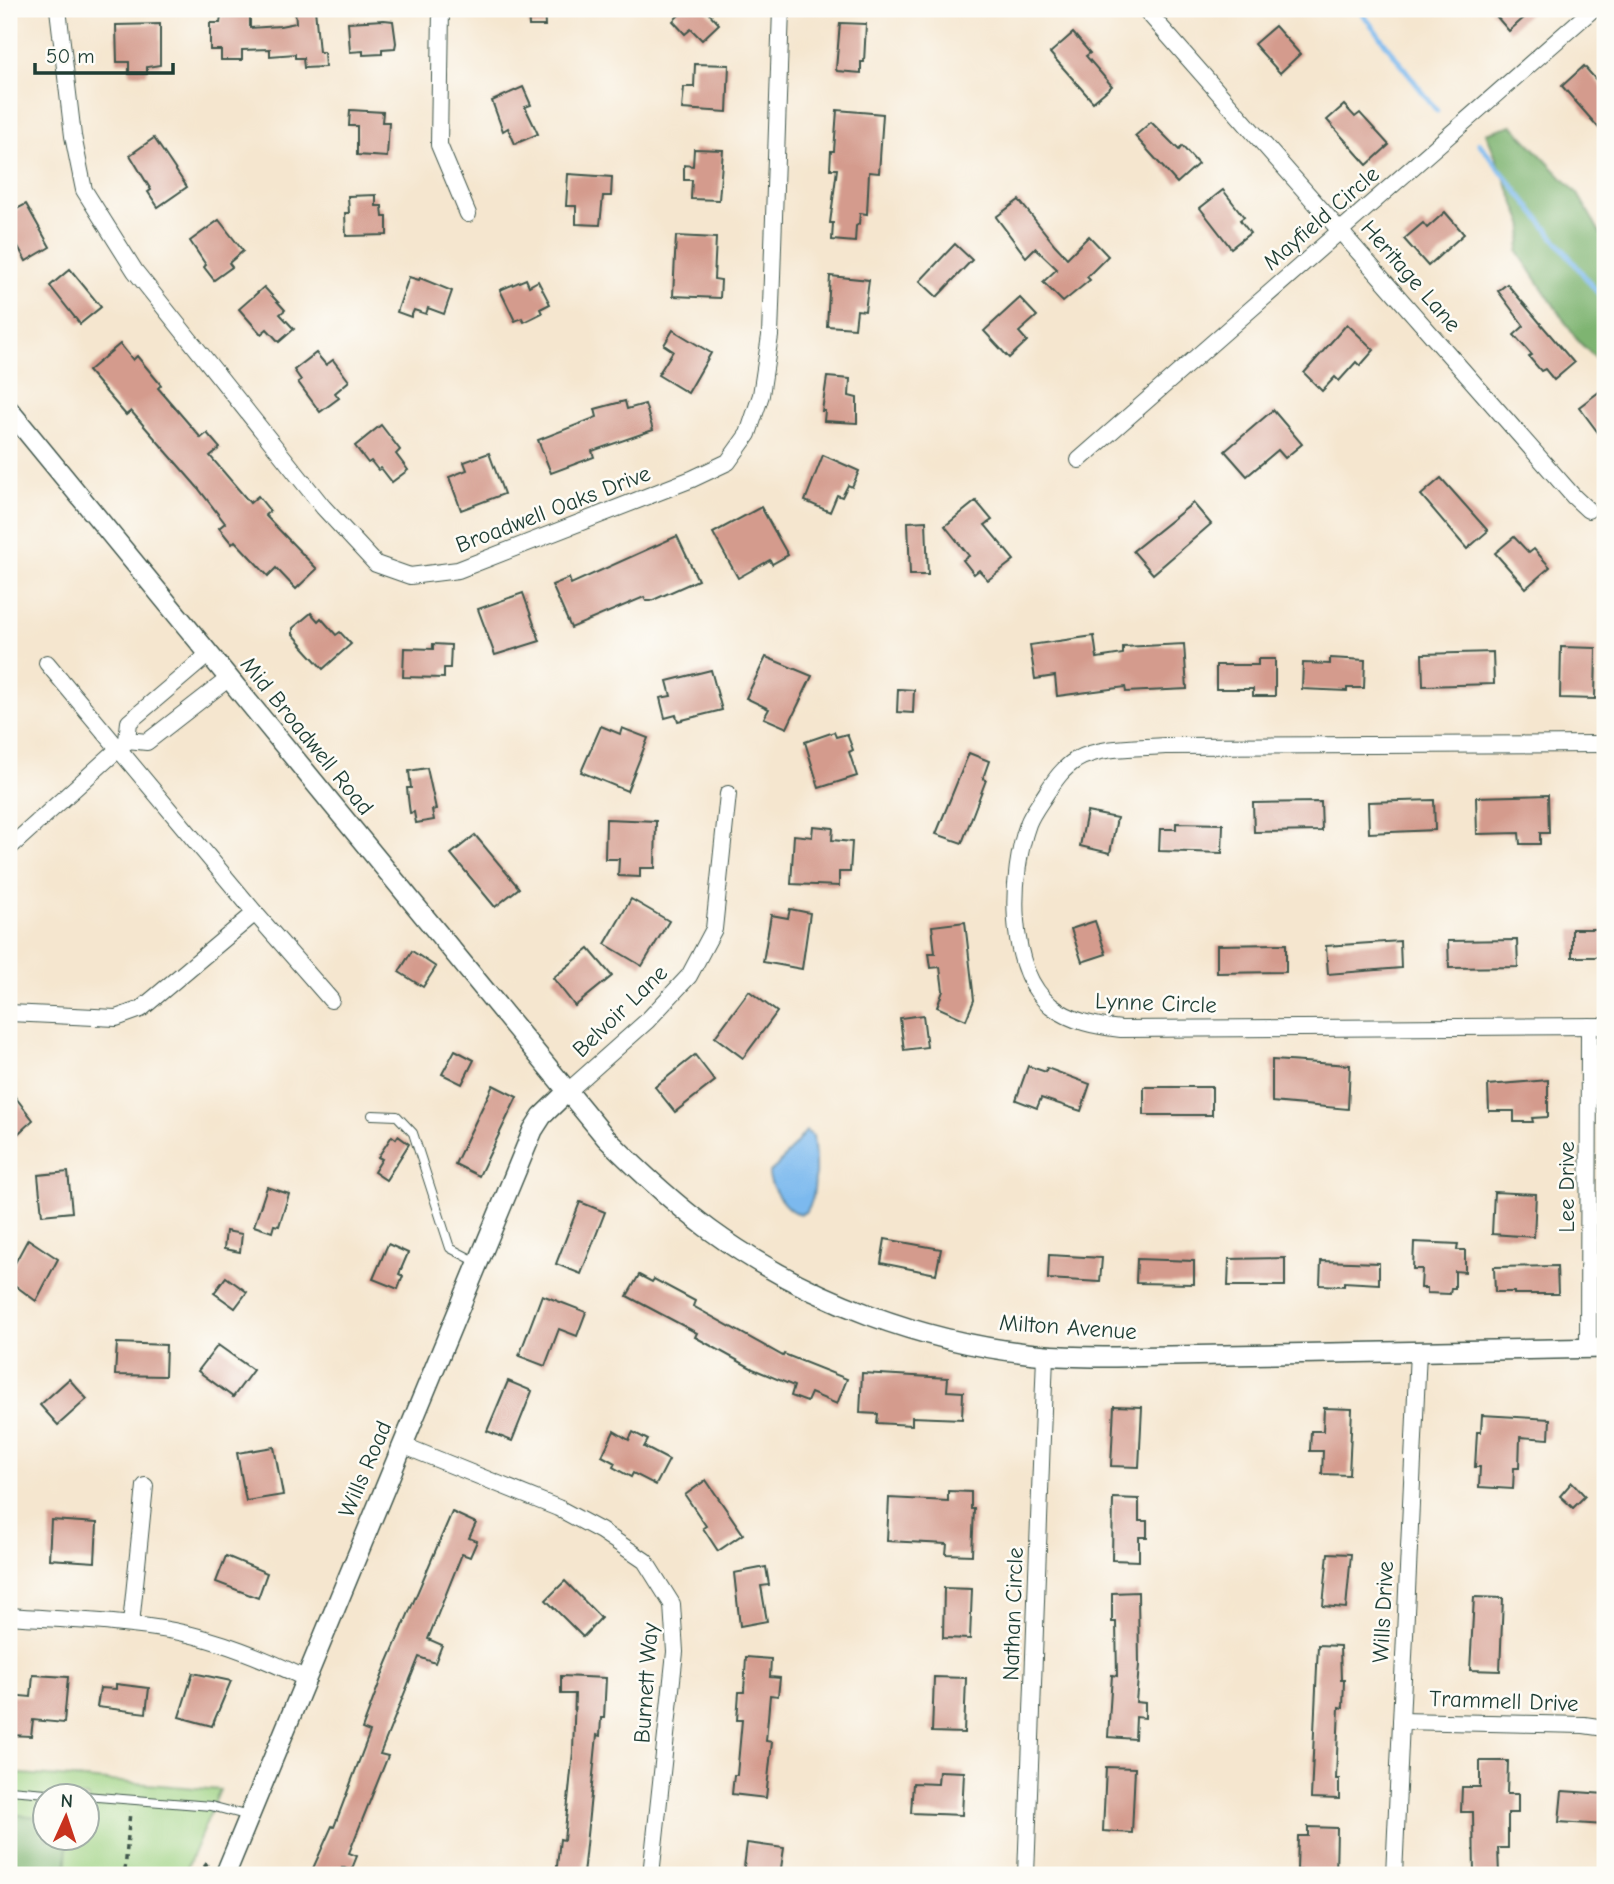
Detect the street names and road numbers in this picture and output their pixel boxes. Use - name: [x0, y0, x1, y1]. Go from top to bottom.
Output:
- street label: Mayfield Circle: [1257, 160, 1385, 276]
- street label: Heritage Lane: [1355, 215, 1467, 337]
- street label: Broadwell Oaks Drive: [452, 459, 654, 559]
- street label: Mid Broadwell Road: [235, 651, 379, 821]
- street label: Belvoir Lane: [567, 959, 673, 1063]
- street label: Lynne Circle: [1095, 987, 1217, 1019]
- street label: Lee Drive: [1553, 1141, 1580, 1233]
- street label: Milton Avenue: [998, 1309, 1138, 1345]
- street label: Wills Road: [333, 1417, 397, 1521]
- street label: Nathan Circle: [997, 1547, 1029, 1681]
- street label: Wills Drive: [1367, 1560, 1399, 1664]
- street label: Burnett Way: [628, 1621, 664, 1744]
- street label: Trammell Drive: [1429, 1685, 1579, 1717]

